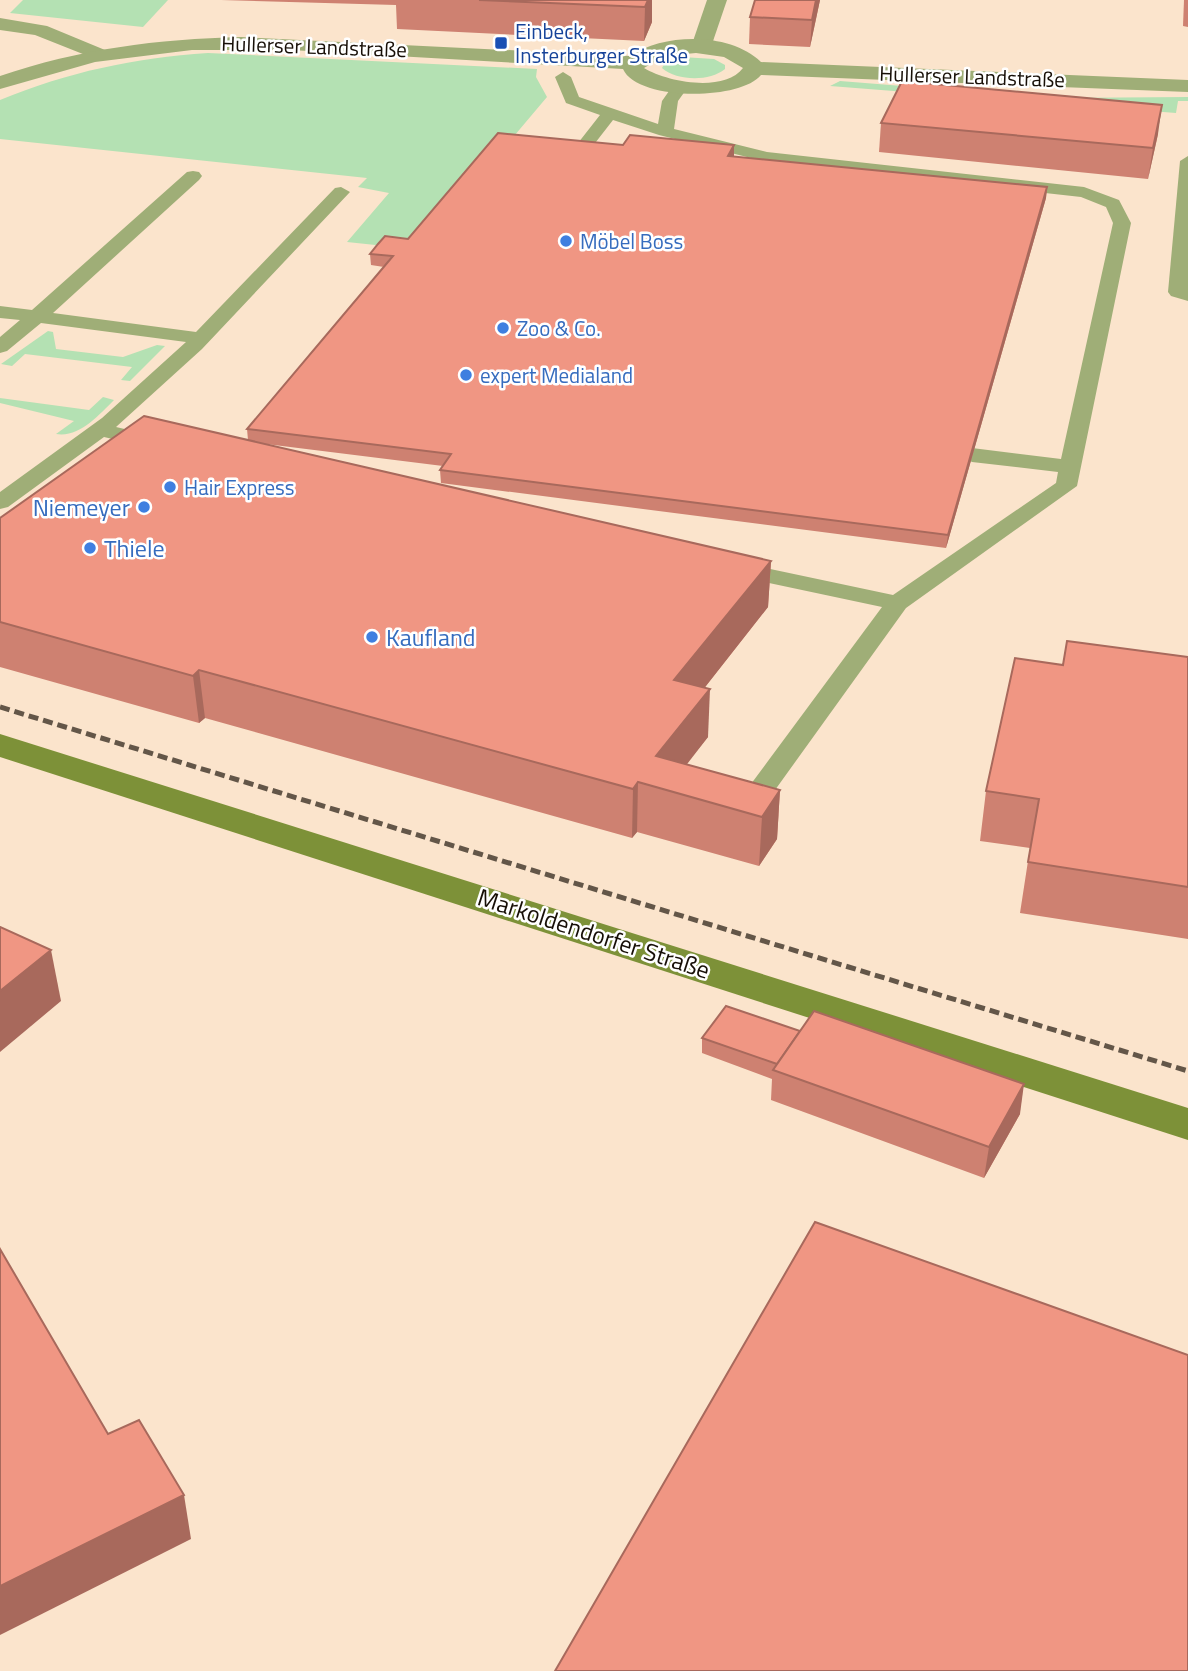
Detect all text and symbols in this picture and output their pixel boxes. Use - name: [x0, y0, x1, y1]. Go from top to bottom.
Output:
- place label: Einbeck, Insterburger Straße: [515, 15, 688, 71]
- street label: Hullerser Landstraße: [221, 27, 407, 65]
- marker: Einbeck, Insterburger Straße: [493, 35, 509, 51]
- street label: Hullerser Landstraße: [879, 57, 1065, 95]
- place label: Möbel Boss: [580, 225, 683, 257]
- marker: Möbel Boss: [558, 233, 574, 249]
- place label: Zoo & Co.: [517, 312, 601, 344]
- marker: Zoo & Co.: [495, 320, 511, 336]
- place label: expert Medialand: [480, 359, 633, 391]
- marker: expert Medialand: [458, 367, 474, 383]
- place label: Hair Express: [184, 471, 295, 503]
- marker: Hair Express: [162, 479, 178, 495]
- place label: Niemeyer: [33, 489, 130, 525]
- marker: Niemeyer: [136, 499, 152, 515]
- place label: Thiele: [104, 530, 165, 566]
- marker: Thiele: [82, 540, 98, 556]
- place label: Kaufland: [386, 619, 476, 655]
- marker: Kaufland: [364, 629, 380, 645]
- street label: Markoldendorfer Straße: [473, 878, 715, 988]

